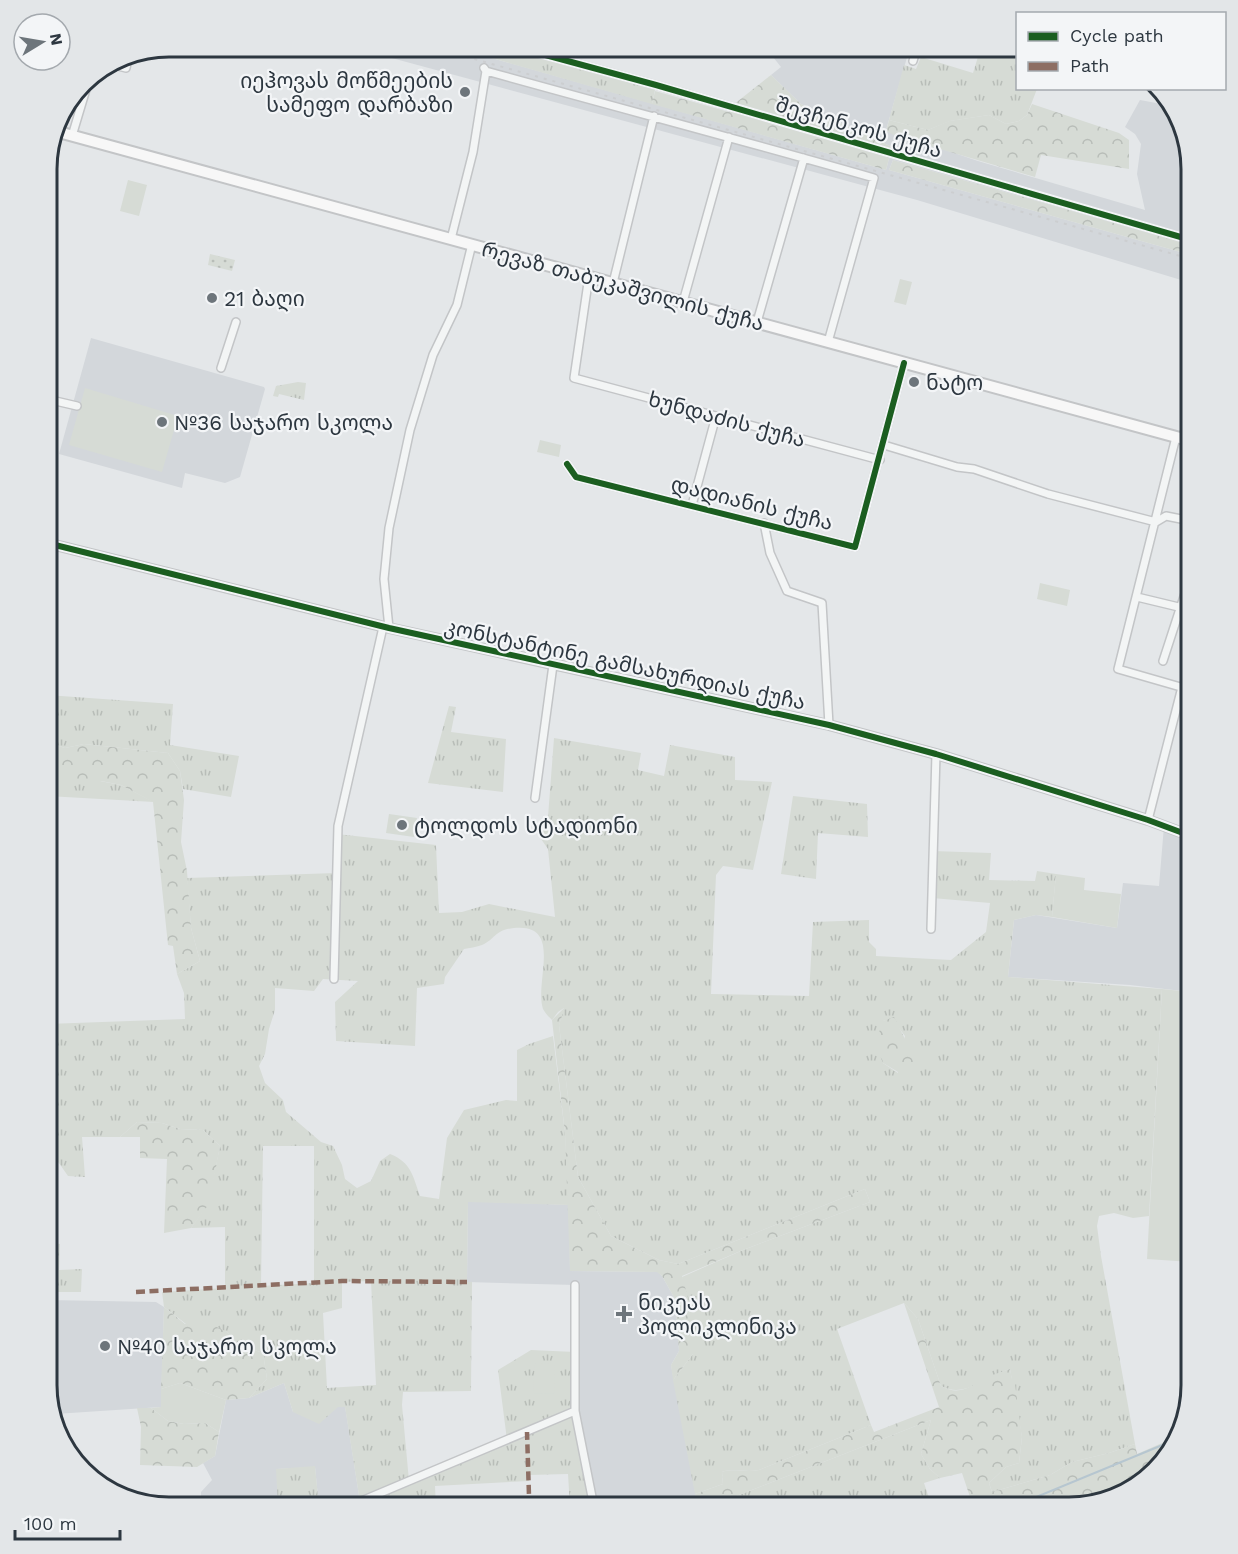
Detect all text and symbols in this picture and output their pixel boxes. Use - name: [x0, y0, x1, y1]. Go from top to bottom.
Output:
- north arrow: [12, 12, 72, 72]
- legend: [1016, 12, 1226, 90]
- text: Cycle path: [1070, 25, 1164, 46]
- text: N: [46, 32, 67, 47]
- text: Path: [1070, 55, 1110, 76]
- place label: იეჰოვას მოწმეების სამეფო დარბაზი: [240, 68, 453, 118]
- marker: იეჰოვას მოწმეების სამეფო დარბაზი: [458, 85, 472, 99]
- street label: შევჩენკოს ქუჩა: [773, 91, 945, 163]
- street label: რევაზ თაბუკაშვილის ქუჩა: [479, 236, 767, 337]
- place label: 21 ბაღი: [224, 286, 305, 312]
- marker: 21 ბაღი: [205, 291, 219, 305]
- place label: ნატო: [926, 370, 983, 395]
- marker: ნატო: [907, 375, 921, 389]
- street label: ხუნდაძის ქუჩა: [646, 386, 808, 453]
- place label: №36 საჯარო სკოლა: [174, 410, 393, 436]
- marker: №36 საჯარო სკოლა: [155, 415, 169, 429]
- street label: დადიანის ქუჩა: [668, 471, 835, 536]
- street label: კონსტანტინე გამსახურდიას ქუჩა: [442, 613, 808, 715]
- place label: ტოლდოს სტადიონი: [414, 813, 638, 839]
- marker: ტოლდოს სტადიონი: [395, 818, 409, 832]
- place label: ნიკეას პოლიკლინიკა: [638, 1290, 797, 1340]
- marker: ნიკეას პოლიკლინიკა: [615, 1305, 633, 1323]
- place label: №40 საჯარო სკოლა: [117, 1334, 337, 1360]
- marker: №40 საჯარო სკოლა: [98, 1339, 112, 1353]
- scale bar: [15, 1503, 120, 1541]
- text: 100 m: [24, 1513, 77, 1534]

